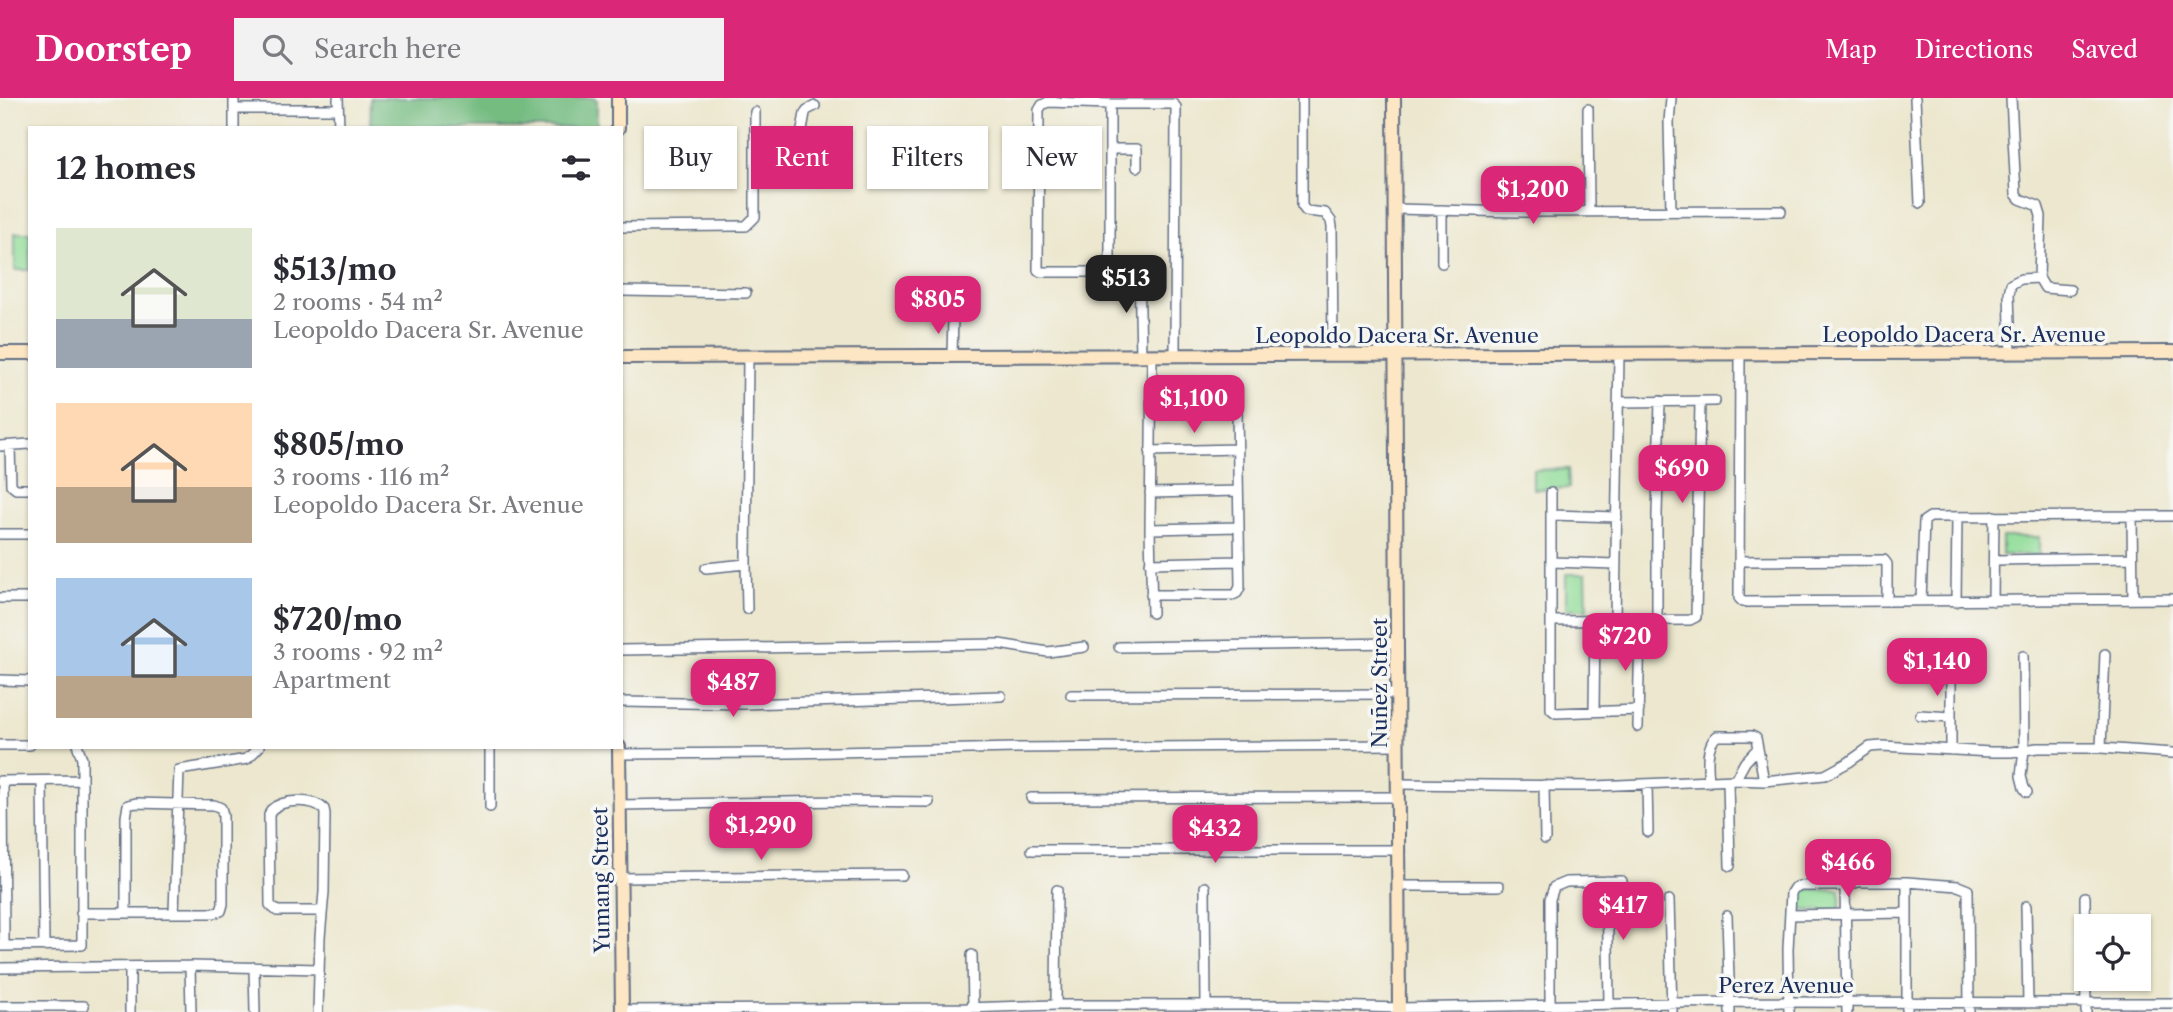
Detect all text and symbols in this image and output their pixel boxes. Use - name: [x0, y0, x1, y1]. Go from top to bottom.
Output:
- search box: [234, 18, 724, 81]
- text: Doorstep: [35, 29, 192, 70]
- icon: search: [258, 30, 296, 68]
- text: Search here: [314, 33, 461, 65]
- text: Map: [1825, 35, 1877, 64]
- text: Directions: [1915, 35, 2033, 64]
- text: Saved: [2071, 35, 2138, 64]
- chip: Buy: [644, 126, 737, 189]
- chip: Rent: [751, 126, 853, 189]
- chip: Filters: [867, 126, 988, 189]
- chip: New: [1002, 126, 1102, 189]
- icon: filters: [557, 149, 595, 187]
- text: 12 homes: [56, 150, 196, 187]
- pin: $1,200: [1476, 166, 1590, 226]
- text: $1,200: [1497, 175, 1569, 203]
- text: $513/mo: [273, 251, 397, 288]
- icon: home: [112, 256, 196, 340]
- pin: $513: [1085, 256, 1167, 315]
- text: $513: [1102, 264, 1150, 292]
- pin: $805: [897, 276, 979, 336]
- text: $805: [911, 285, 965, 313]
- text: 2 rooms · 54 m²: [273, 288, 443, 316]
- text: Leopoldo Dacera Sr. Avenue: [273, 316, 584, 344]
- street label: Leopoldo Dacera Sr. Avenue: [1822, 322, 2106, 347]
- street label: Leopoldo Dacera Sr. Avenue: [1255, 323, 1539, 348]
- pin: $1,100: [1137, 376, 1251, 435]
- text: $1,100: [1160, 384, 1228, 412]
- text: $805/mo: [273, 426, 404, 463]
- icon: home: [112, 431, 196, 515]
- pin: $690: [1641, 446, 1723, 505]
- text: $690: [1655, 454, 1709, 482]
- text: 3 rooms · 116 m²: [273, 463, 449, 491]
- text: Leopoldo Dacera Sr. Avenue: [273, 491, 584, 519]
- text: $720/mo: [273, 601, 402, 638]
- icon: home: [112, 606, 196, 690]
- pin: $720: [1584, 614, 1666, 673]
- street label: Nuñez Street: [1367, 617, 1392, 748]
- text: $720: [1598, 622, 1652, 650]
- text: 3 rooms · 92 m²: [273, 638, 443, 666]
- pin: $1,140: [1880, 638, 1994, 698]
- text: $1,140: [1903, 647, 1971, 675]
- pin: $487: [692, 660, 774, 719]
- text: Apartment: [273, 666, 391, 694]
- text: $487: [707, 668, 759, 696]
- pin: $1,290: [704, 802, 818, 862]
- street label: Yumang Street: [587, 806, 615, 954]
- pin: $432: [1174, 806, 1256, 865]
- text: $1,290: [725, 811, 797, 839]
- text: $432: [1188, 814, 1242, 842]
- pin: $466: [1807, 840, 1889, 899]
- text: $466: [1821, 848, 1875, 876]
- pin: $417: [1582, 882, 1664, 942]
- text: $417: [1599, 891, 1647, 919]
- map controls: [2074, 914, 2151, 991]
- button: locate: [2074, 914, 2151, 991]
- street label: Perez Avenue: [1718, 973, 1854, 998]

